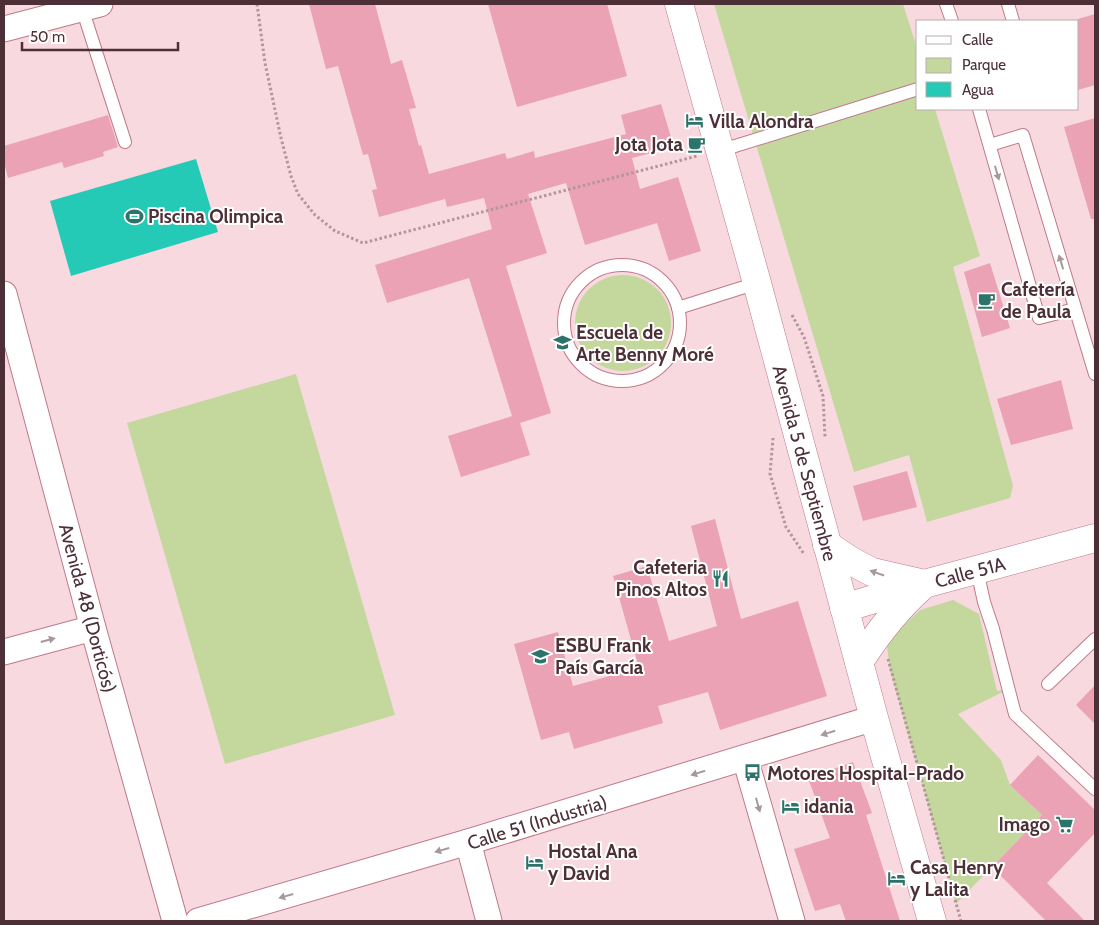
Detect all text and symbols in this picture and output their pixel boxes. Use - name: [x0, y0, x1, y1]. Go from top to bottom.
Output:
- scale bar: [22, 20, 179, 52]
- legend: [916, 20, 1079, 110]
- text: 50 m: [30, 28, 65, 46]
- text: Calle: [962, 31, 993, 49]
- text: Parque: [962, 56, 1006, 74]
- text: Agua: [962, 81, 994, 99]
- place label: Villa Alondra: [709, 110, 814, 133]
- hotel icon: Villa Alondra: [685, 111, 705, 131]
- place label: Jota Jota: [614, 133, 684, 156]
- cafe icon: Jota Jota: [687, 134, 707, 154]
- one-way arrow: [994, 166, 1002, 181]
- place label: Piscina Olimpica: [148, 205, 284, 228]
- sports icon: Piscina Olimpica: [124, 206, 144, 226]
- one-way arrow: [1057, 255, 1065, 270]
- place label: Cafetería de Paula: [1001, 278, 1075, 323]
- cafe icon: Cafetería de Paula: [977, 290, 997, 310]
- place label: Escuela de Arte Benny Moré: [576, 321, 714, 366]
- school or university icon: Escuela de Arte Benny Moré: [552, 333, 572, 353]
- street label: Avenida 5 de Septiembre: [767, 363, 842, 564]
- street label: Avenida 48 (Dorticós): [54, 521, 121, 695]
- street label: Calle 51A: [932, 552, 1008, 593]
- place label: Cafeteria Pinos Altos: [616, 556, 708, 601]
- restaurant icon: Cafeteria Pinos Altos: [711, 568, 731, 588]
- one-way arrow: [869, 569, 884, 577]
- place label: ESBU Frank País García: [555, 634, 652, 679]
- one-way arrow: [41, 636, 56, 644]
- school or university icon: ESBU Frank País García: [531, 646, 551, 666]
- one-way arrow: [820, 729, 835, 737]
- place label: Motores Hospital-Prado: [767, 762, 964, 785]
- bus stop icon: Motores Hospital-Prado: [743, 763, 763, 783]
- one-way arrow: [690, 769, 705, 777]
- street label: Calle 51 (Industria): [464, 790, 610, 855]
- place label: idania: [804, 795, 854, 818]
- hotel icon: idania: [780, 796, 800, 816]
- one-way arrow: [755, 798, 763, 813]
- place label: Imago: [999, 813, 1050, 836]
- supermarket icon: Imago: [1054, 814, 1074, 834]
- place label: Hostal Ana y David: [548, 840, 638, 885]
- one-way arrow: [434, 847, 449, 855]
- hotel icon: Hostal Ana y David: [524, 852, 544, 872]
- place label: Casa Henry y Lalita: [910, 856, 1004, 901]
- hotel icon: Casa Henry y Lalita: [886, 868, 906, 888]
- one-way arrow: [278, 892, 293, 900]

